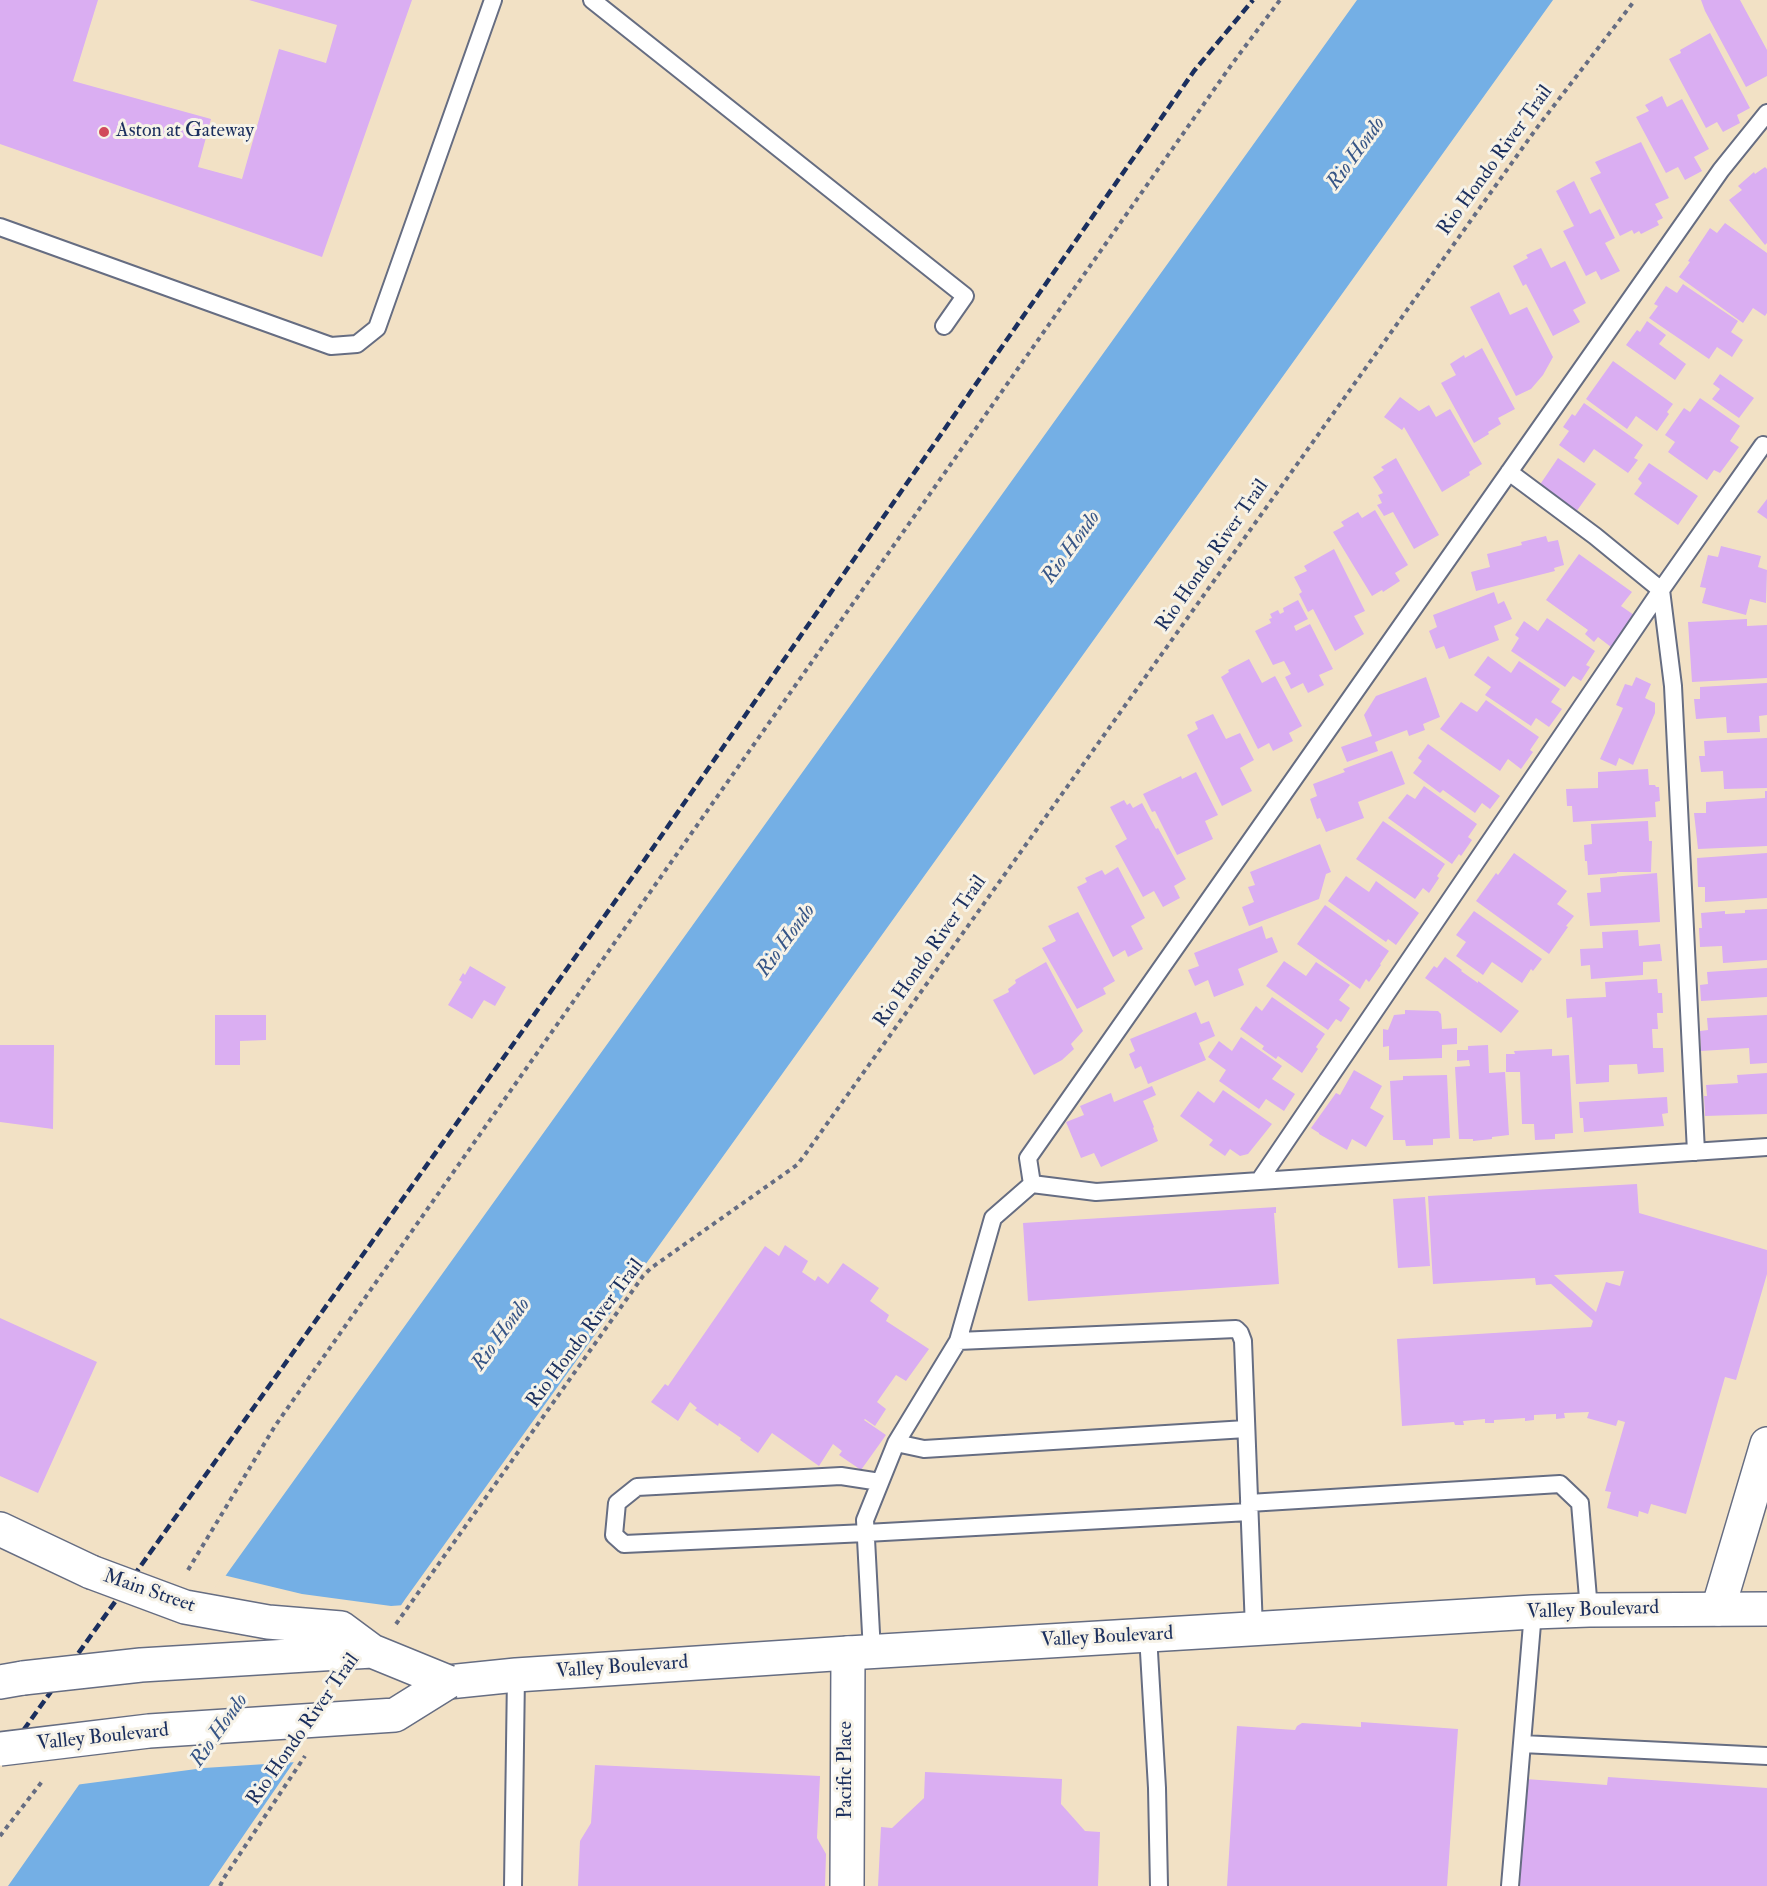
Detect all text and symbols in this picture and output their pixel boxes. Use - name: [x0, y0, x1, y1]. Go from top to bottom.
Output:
- street label: Rio Hondo River Trail: [1433, 81, 1559, 241]
- water label: Rio Hondo: [1322, 113, 1392, 195]
- place label: Aston at Gateway: [116, 120, 254, 144]
- marker: Aston at Gateway: [97, 125, 111, 139]
- street label: Rio Hondo River Trail: [1152, 475, 1274, 637]
- water label: Rio Hondo: [1037, 507, 1107, 589]
- street label: Rio Hondo River Trail: [870, 871, 992, 1033]
- water label: Rio Hondo: [752, 900, 822, 982]
- street label: Rio Hondo River Trail: [522, 1255, 650, 1413]
- water label: Rio Hondo: [467, 1294, 537, 1376]
- street label: Main Street: [100, 1565, 198, 1619]
- street label: Valley Boulevard: [1526, 1597, 1660, 1625]
- street label: Valley Boulevard: [1040, 1623, 1174, 1653]
- street label: Rio Hondo River Trail: [243, 1649, 365, 1811]
- street label: Valley Boulevard: [555, 1651, 689, 1685]
- water label: Rio Hondo: [186, 1689, 254, 1773]
- street label: Valley Boulevard: [36, 1719, 170, 1757]
- street label: Pacific Place: [835, 1721, 859, 1819]

